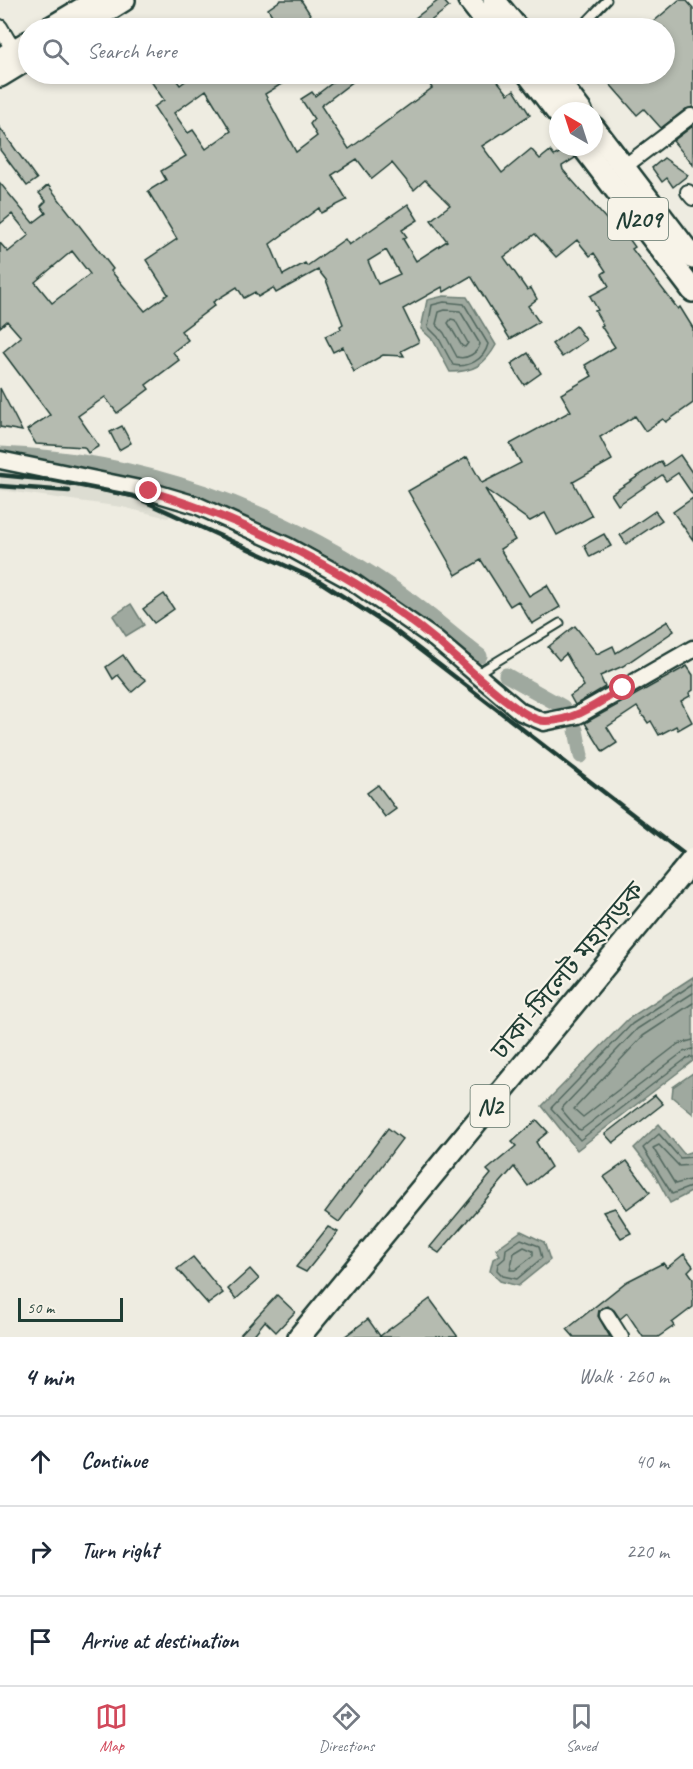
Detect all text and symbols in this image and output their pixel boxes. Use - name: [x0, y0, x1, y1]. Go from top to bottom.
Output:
- search box: [18, 18, 675, 84]
- icon: search: [39, 35, 72, 68]
- text: Search here: [87, 37, 177, 65]
- north arrow: [549, 102, 603, 156]
- road number: N209: [608, 198, 668, 240]
- route end: [135, 477, 161, 503]
- route start: [609, 674, 635, 700]
- street label: ঢাকা-সিলেট মহাসড়ক: [483, 874, 652, 1067]
- road number: N2: [470, 1085, 510, 1127]
- scale bar: [18, 1295, 123, 1322]
- text: 50 m: [27, 1298, 54, 1318]
- text: 4 min: [24, 1360, 74, 1393]
- text: Walk · 260 m: [579, 1364, 669, 1389]
- icon: ahead: [24, 1445, 57, 1478]
- text: Continue: [81, 1447, 147, 1475]
- text: 40 m: [635, 1449, 669, 1474]
- icon: right: [24, 1535, 57, 1568]
- text: Turn right: [81, 1537, 158, 1565]
- text: 220 m: [626, 1539, 669, 1564]
- icon: arrive: [24, 1625, 57, 1658]
- text: Arrive at destination: [81, 1627, 238, 1655]
- tab: Map: [95, 1700, 128, 1756]
- tab: Directions: [319, 1700, 374, 1756]
- tab: Saved: [565, 1700, 598, 1756]

